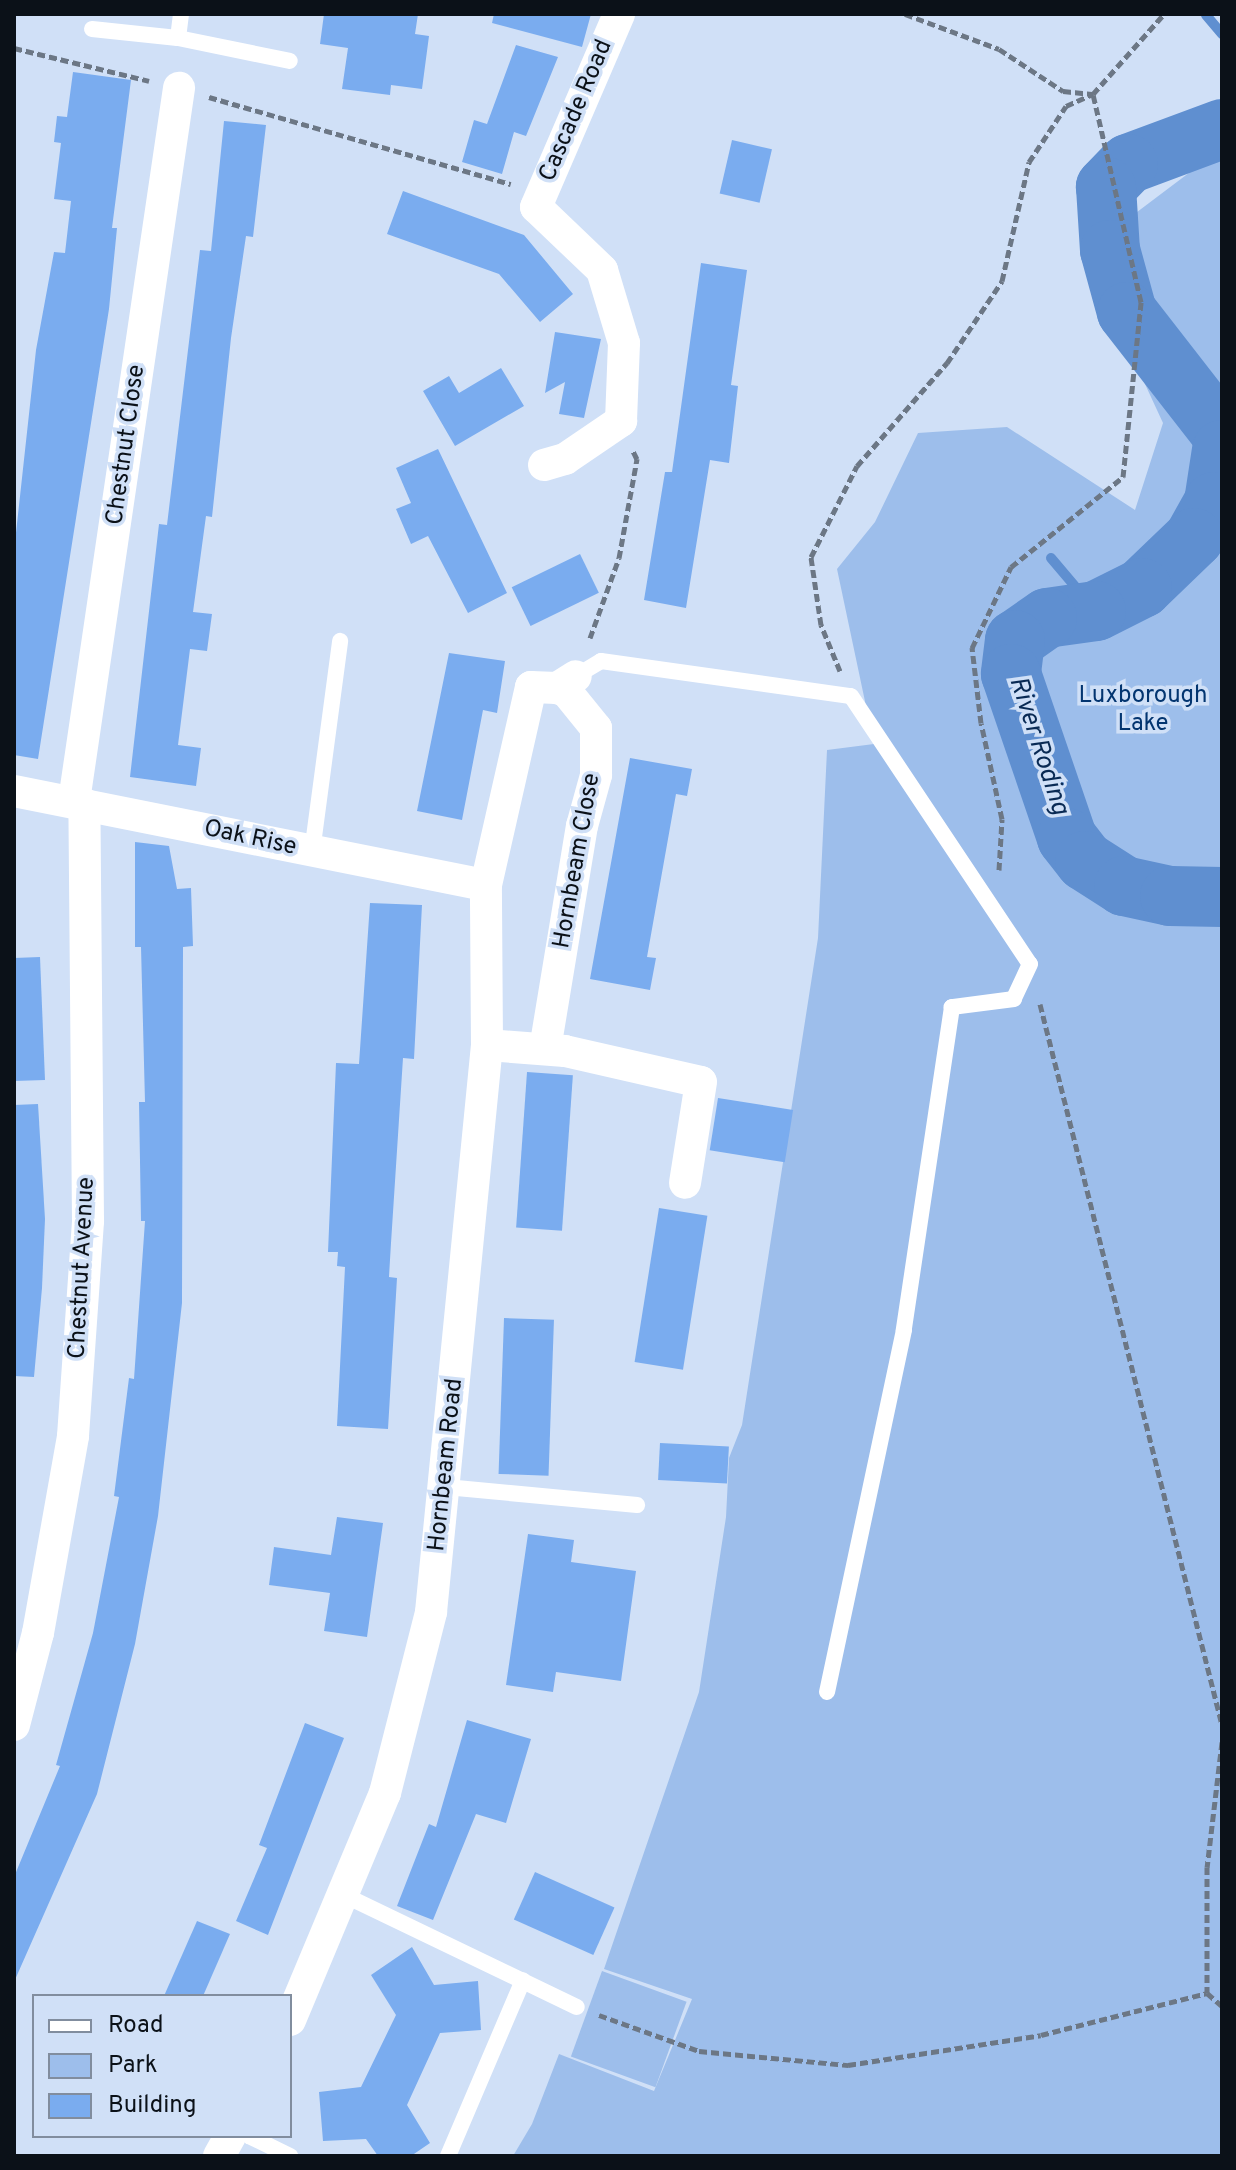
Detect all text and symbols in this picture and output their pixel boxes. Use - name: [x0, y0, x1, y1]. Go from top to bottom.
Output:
- street label: Cascade Road: [534, 36, 620, 186]
- street label: Chestnut Close: [101, 363, 153, 527]
- water label: River Roding: [1001, 673, 1075, 819]
- park label: Luxborough Lake: [1078, 683, 1208, 739]
- street label: Hornbeam Close: [548, 771, 608, 951]
- street label: Oak Rise: [201, 815, 299, 863]
- street label: Chestnut Avenue: [64, 1176, 102, 1360]
- street label: Hornbeam Road: [424, 1377, 470, 1553]
- legend: [32, 1994, 292, 2138]
- text: Road: [108, 2011, 164, 2041]
- text: Park: [108, 2051, 158, 2081]
- text: Building: [108, 2091, 197, 2121]

